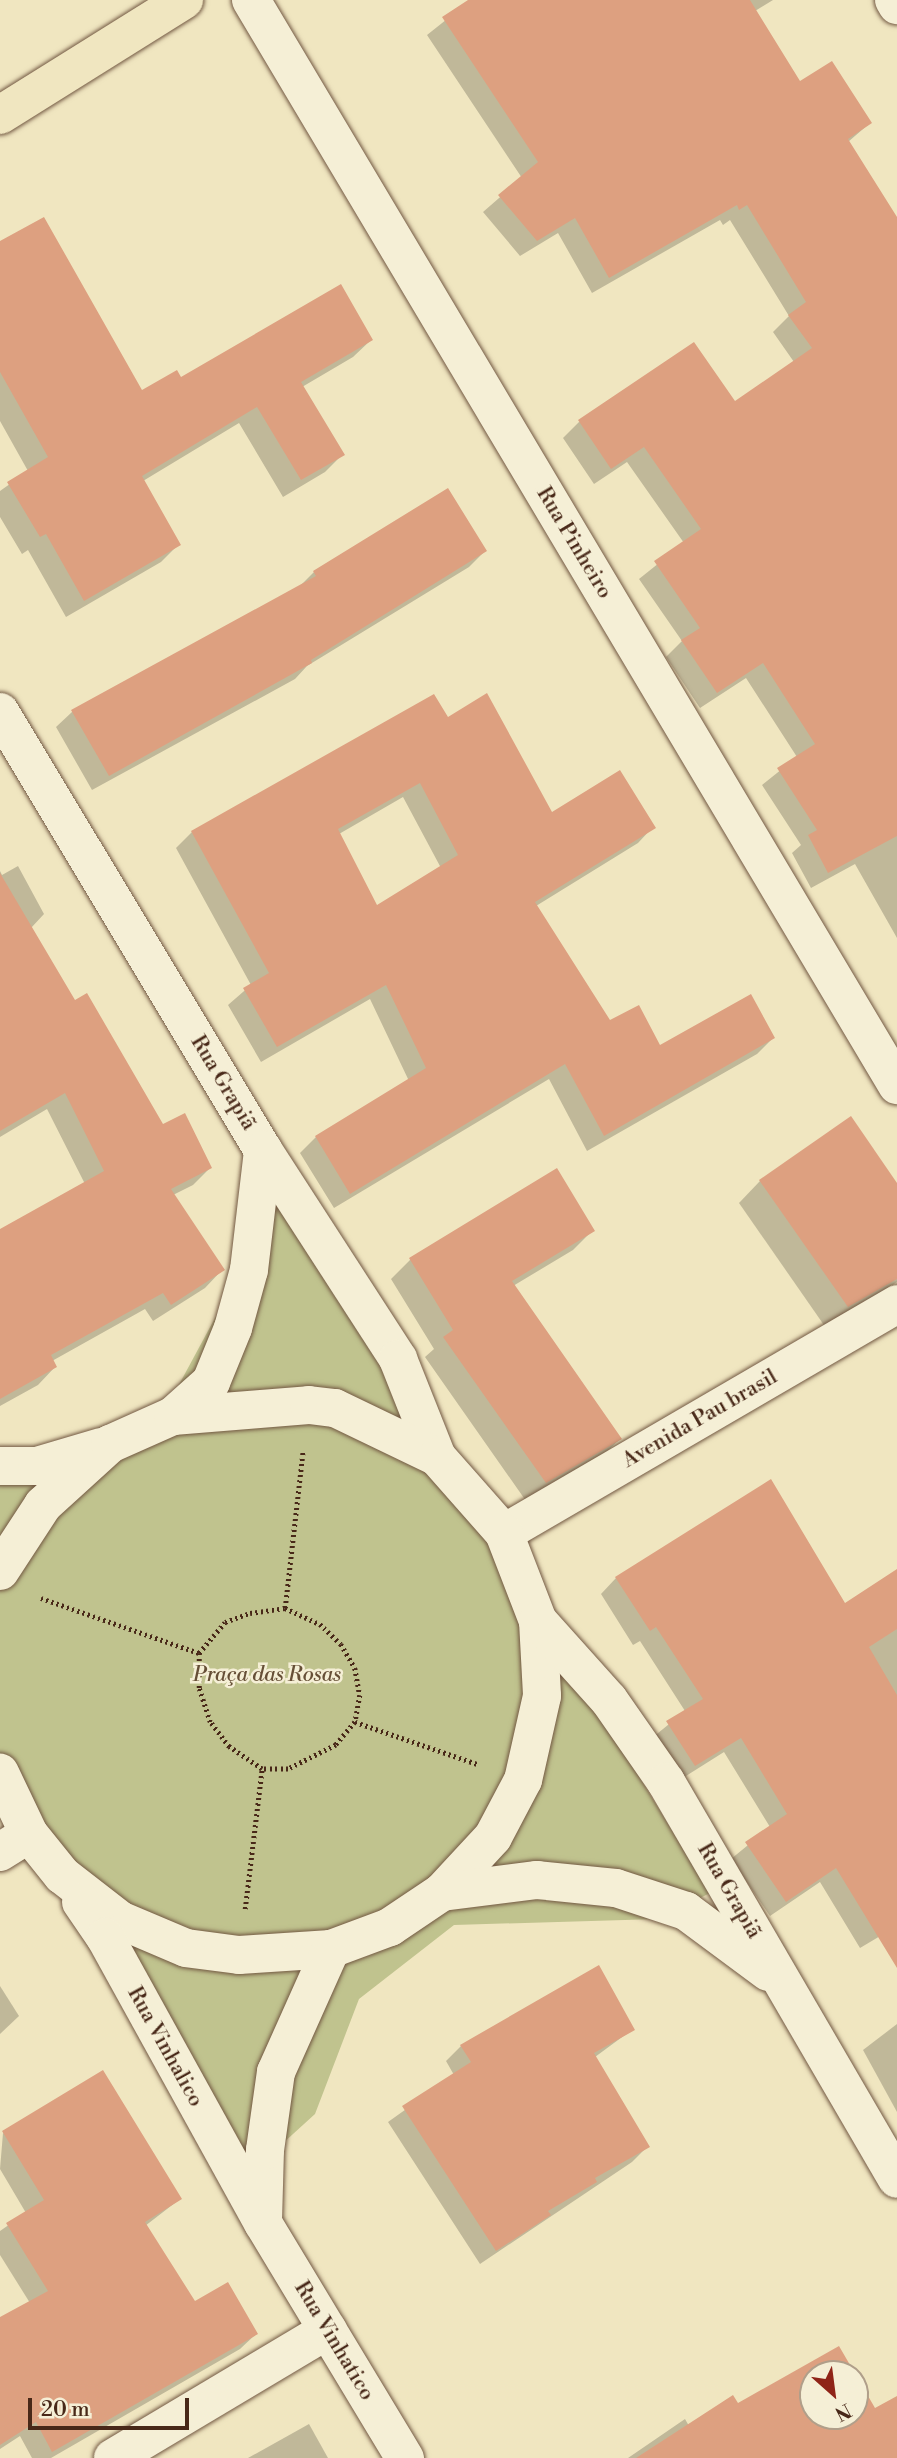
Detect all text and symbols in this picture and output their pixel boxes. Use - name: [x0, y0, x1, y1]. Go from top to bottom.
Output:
- street label: Rua Pinheiro: [531, 483, 617, 603]
- street label: Rua Grapiã: [185, 1031, 261, 1135]
- street label: Avenida Pau brasil: [618, 1364, 782, 1474]
- park label: Praça das Rosas: [193, 1662, 341, 1688]
- street label: Rua Grapiã: [692, 1839, 766, 1943]
- street label: Rua Vinhalico: [122, 1983, 208, 2111]
- street label: Rua Vinhatico: [289, 2277, 379, 2405]
- north arrow: [799, 2360, 869, 2430]
- scale bar: [32, 2384, 192, 2428]
- text: 20 m: [41, 2397, 90, 2423]
- text: N: [831, 2398, 855, 2426]

